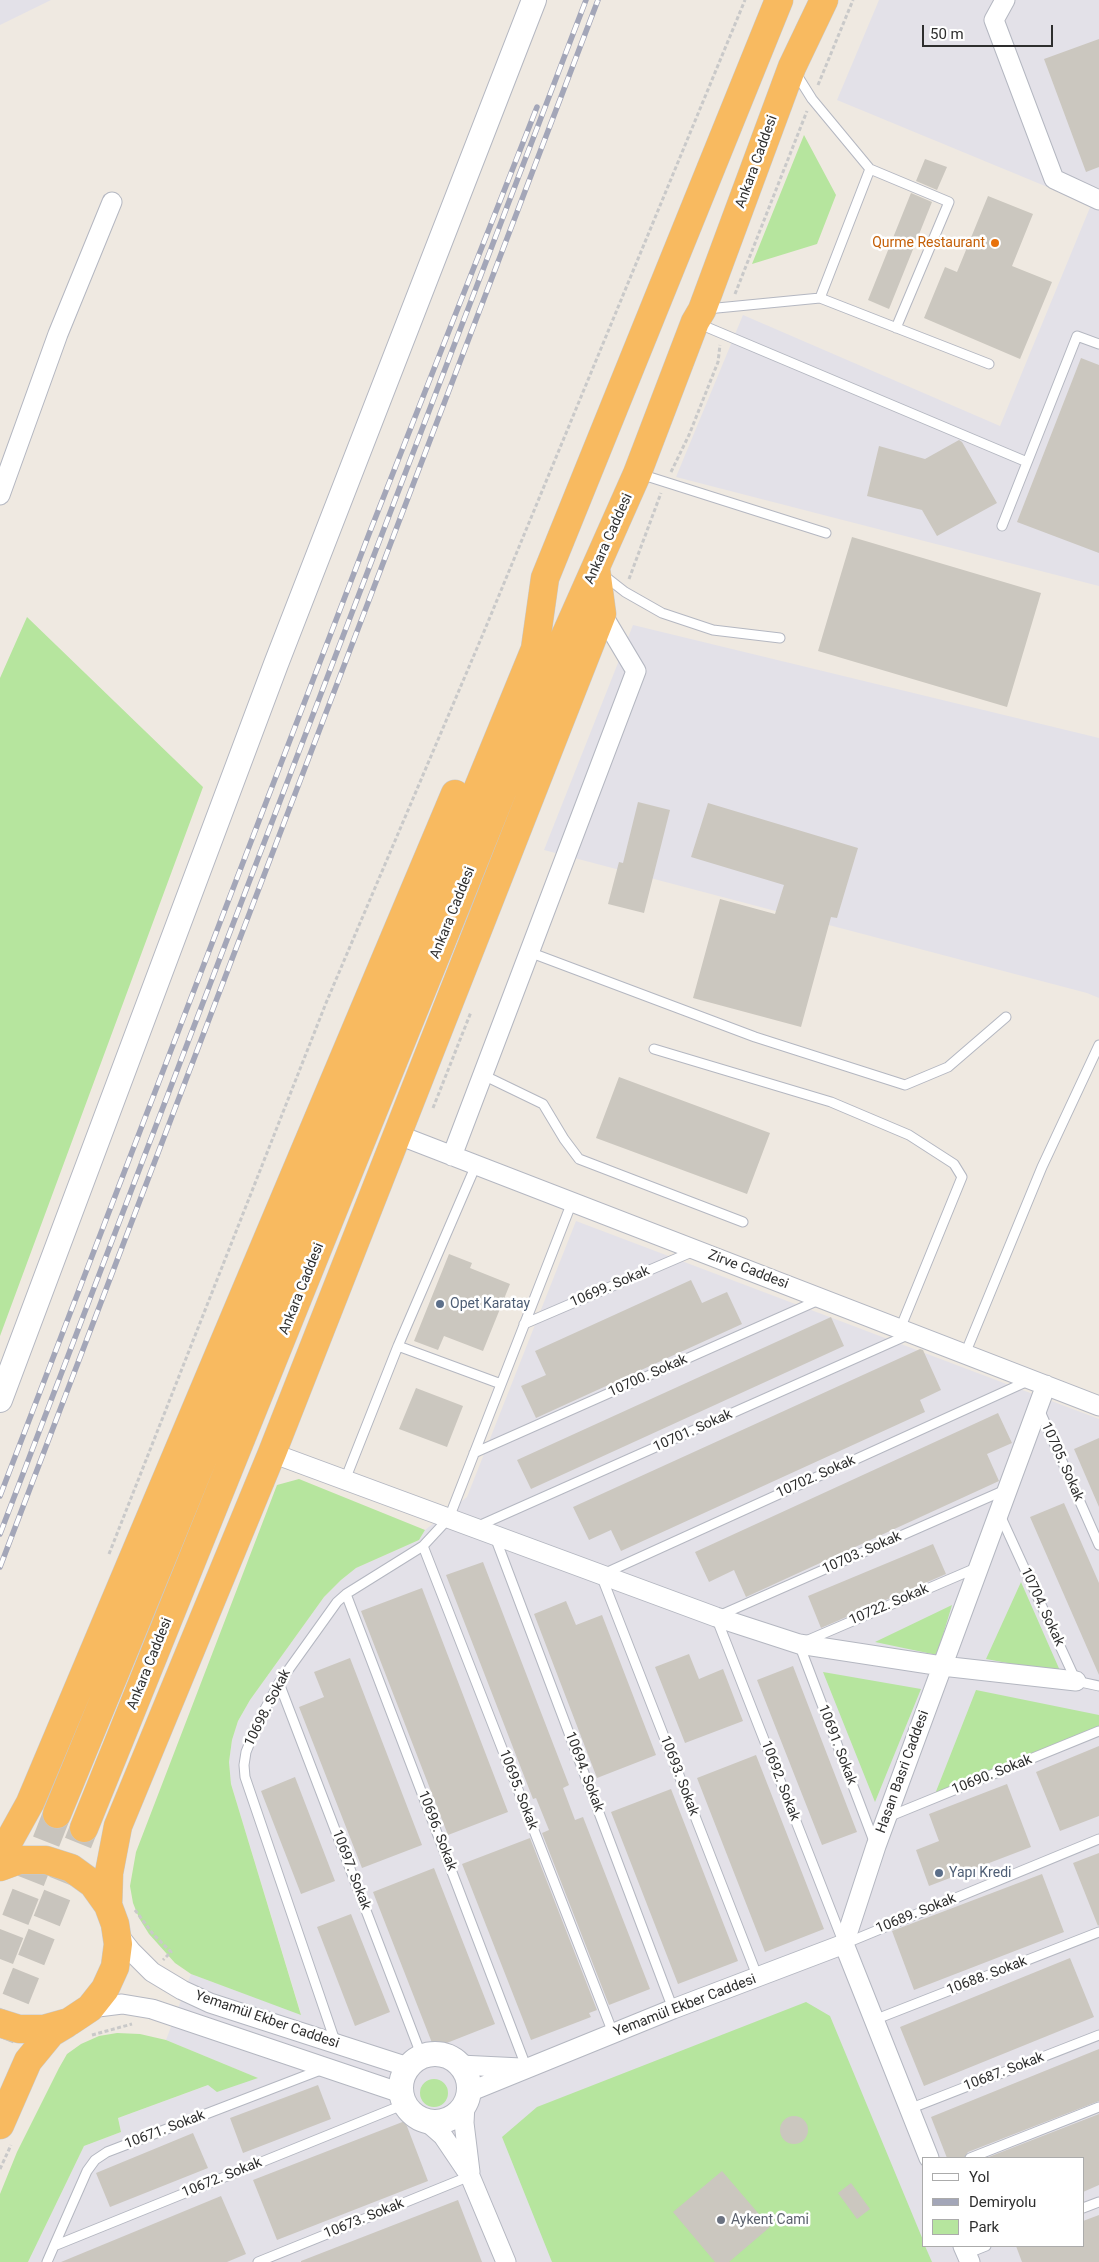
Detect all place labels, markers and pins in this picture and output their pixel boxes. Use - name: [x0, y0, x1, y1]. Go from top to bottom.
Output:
- place label: Qurme Restaurant: [872, 235, 985, 251]
- marker: Qurme Restaurant: [989, 237, 1001, 249]
- place label: Opet Karatay: [450, 1296, 530, 1312]
- marker: Opet Karatay: [434, 1298, 446, 1310]
- place label: Yapı Kredi: [949, 1865, 1011, 1881]
- marker: Yapı Kredi: [933, 1867, 945, 1879]
- place label: Aykent Cami: [731, 2212, 809, 2228]
- marker: Aykent Cami: [715, 2214, 727, 2226]

